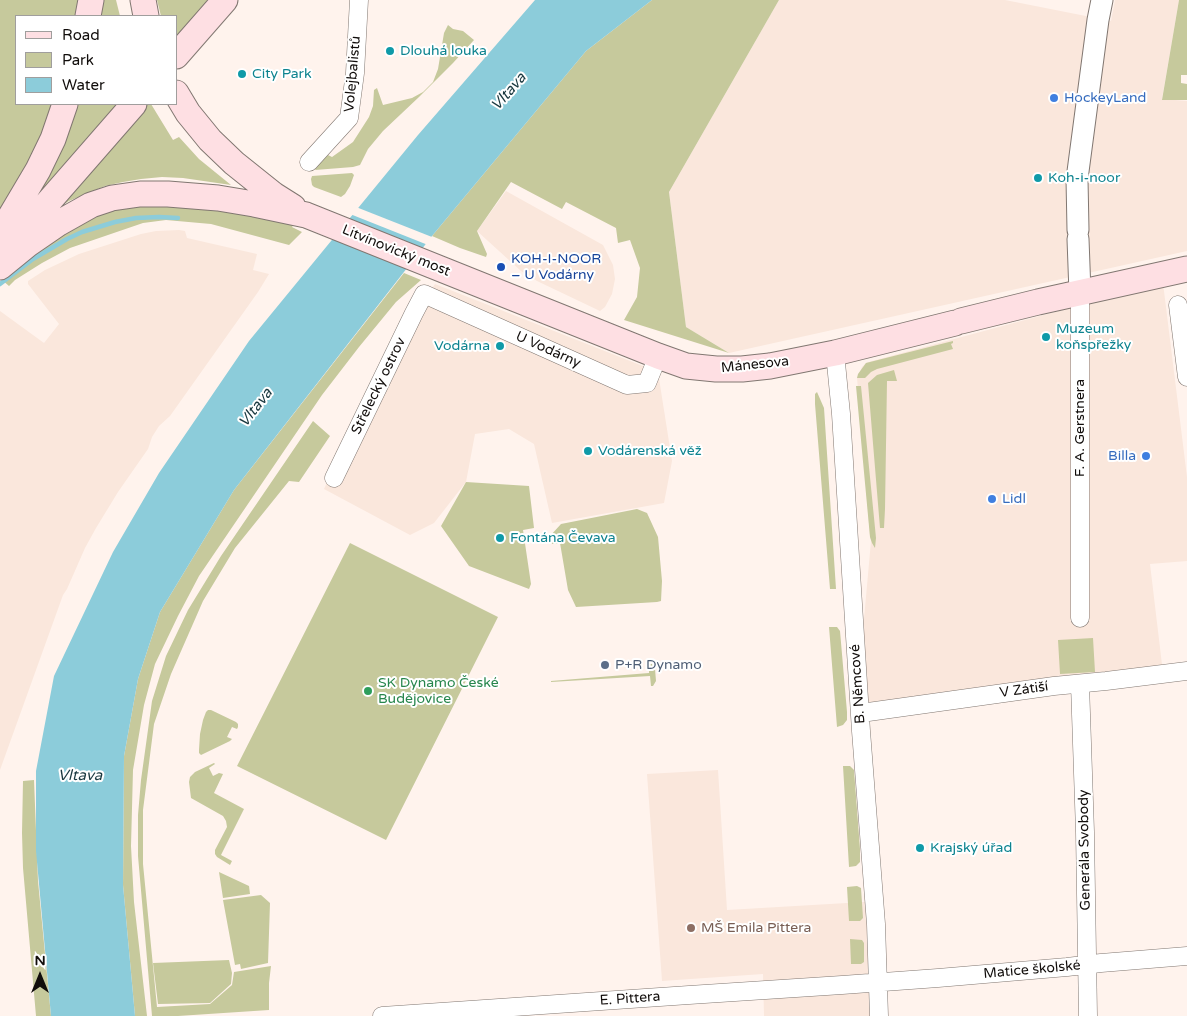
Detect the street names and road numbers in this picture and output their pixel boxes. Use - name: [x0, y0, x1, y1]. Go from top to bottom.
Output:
- street label: Volejbalistů: [341, 35, 365, 113]
- street label: Litvínovický most: [339, 222, 453, 280]
- street label: U Vodárny: [513, 328, 583, 372]
- street label: Střelecký ostrov: [348, 335, 410, 437]
- street label: Mánesova: [720, 353, 790, 377]
- street label: F. A. Gerstnera: [1072, 379, 1088, 477]
- street label: B. Němcové: [847, 644, 869, 724]
- street label: V Zátiší: [999, 678, 1049, 702]
- street label: Generála Svobody: [1076, 789, 1094, 911]
- street label: Matice školské: [983, 957, 1081, 983]
- street label: E. Pittera: [599, 989, 661, 1009]

